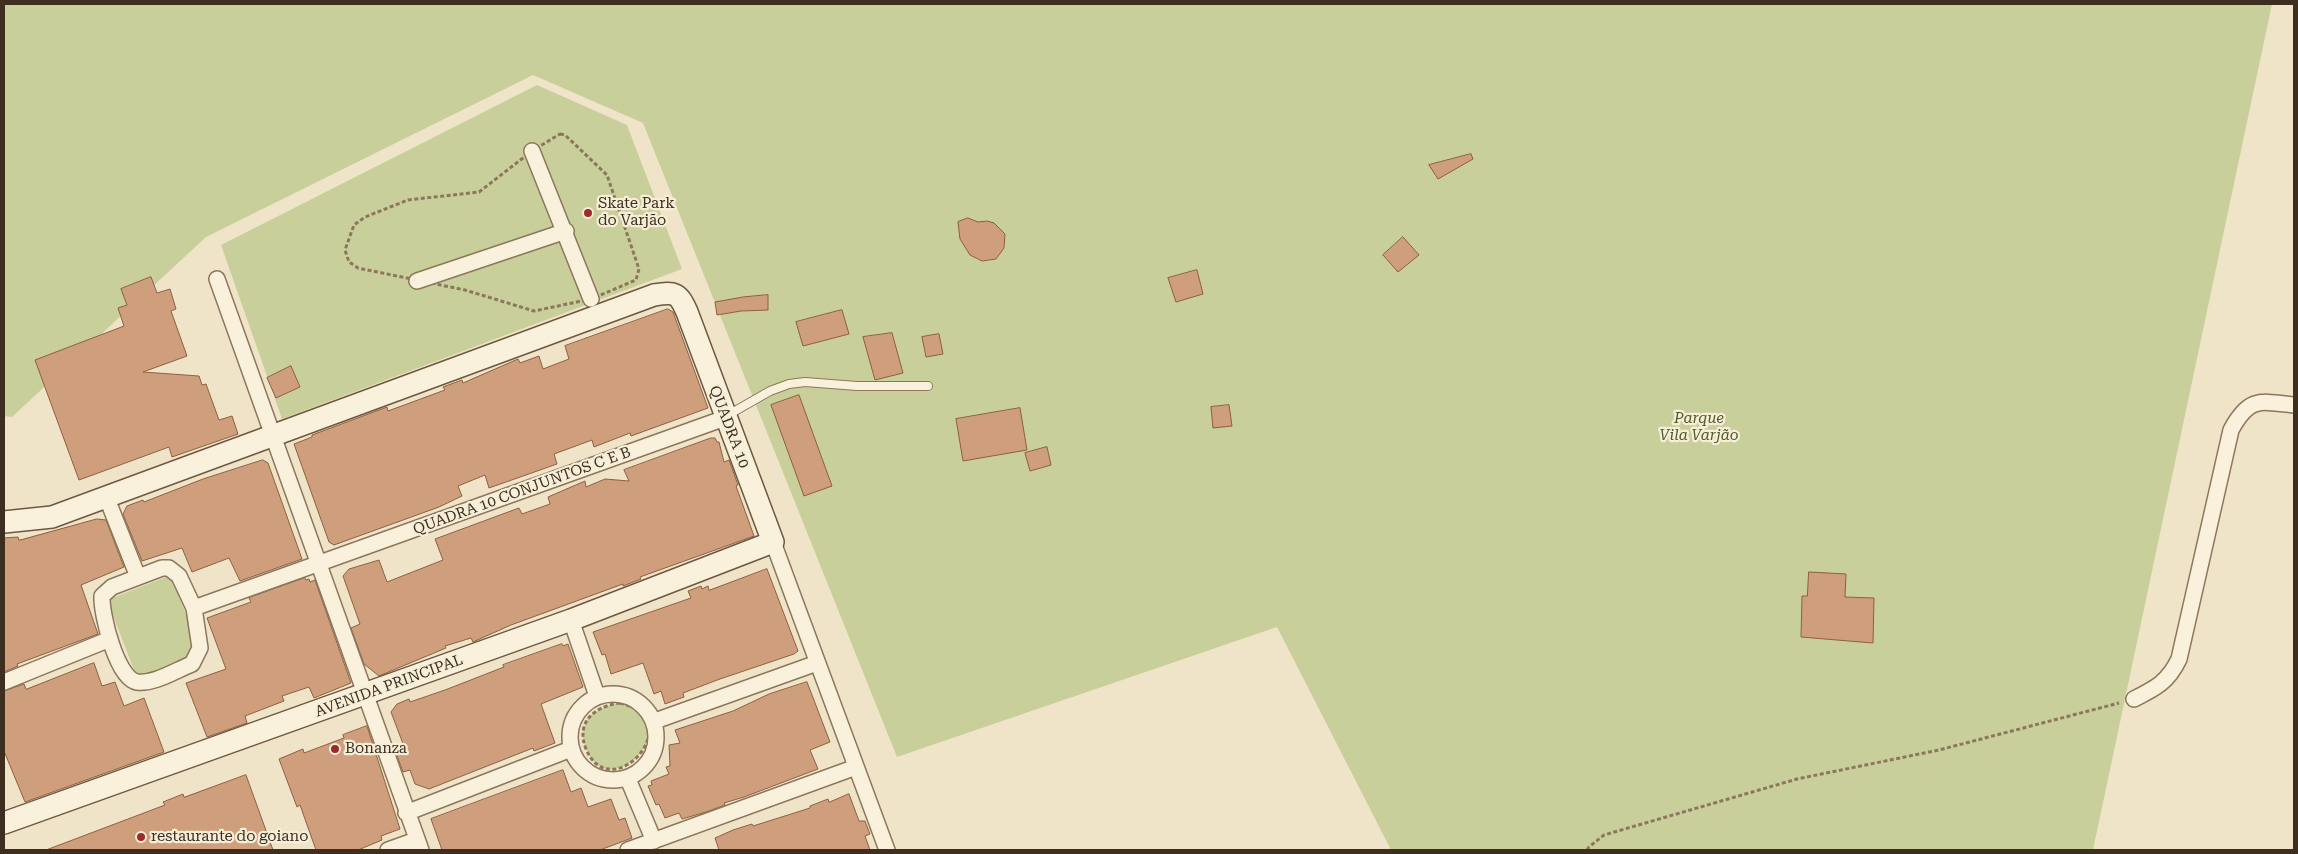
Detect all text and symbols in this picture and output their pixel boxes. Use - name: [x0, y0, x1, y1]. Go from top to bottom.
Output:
- place label: Skate Park do Varjão: [598, 195, 675, 230]
- marker: Skate Park do Varjão: [582, 207, 594, 219]
- street label: QUADRA 10: [705, 383, 753, 471]
- park label: Parque Vila Varjão: [1660, 410, 1738, 445]
- street label: QUADRA 10 CONJUNTOS C E B: [411, 443, 633, 539]
- street label: AVENIDA PRINCIPAL: [313, 651, 465, 721]
- place label: Bonanza: [345, 740, 407, 758]
- marker: Bonanza: [329, 743, 341, 755]
- place label: restaurante do goiano: [151, 828, 308, 846]
- marker: restaurante do goiano: [135, 831, 147, 843]

